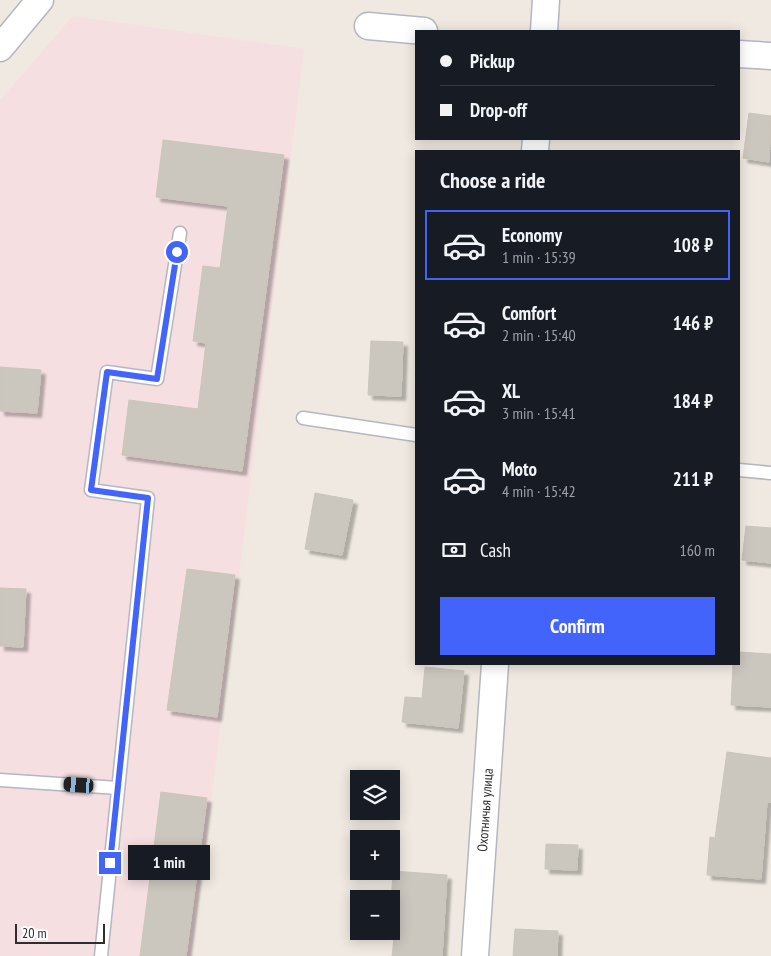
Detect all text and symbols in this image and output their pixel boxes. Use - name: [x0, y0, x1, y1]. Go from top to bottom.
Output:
- text: Pickup: [470, 49, 515, 73]
- text: Drop-off: [470, 98, 527, 122]
- text: Choose a ride: [440, 166, 545, 194]
- icon: car: [442, 223, 487, 268]
- text: Economy: [502, 223, 562, 247]
- text: 108 ₽: [673, 233, 713, 257]
- route start: [166, 241, 188, 263]
- text: 1 min · 15:39: [502, 247, 576, 267]
- icon: car: [442, 301, 487, 346]
- text: Comfort: [502, 301, 556, 325]
- text: 146 ₽: [673, 311, 713, 335]
- text: 2 min · 15:40: [502, 325, 576, 345]
- icon: car: [442, 379, 487, 424]
- text: XL: [502, 379, 520, 403]
- text: 184 ₽: [673, 389, 713, 413]
- text: 3 min · 15:41: [502, 403, 576, 423]
- icon: car: [442, 457, 487, 502]
- text: Moto: [502, 457, 537, 481]
- text: 211 ₽: [673, 467, 713, 491]
- text: 4 min · 15:42: [502, 481, 576, 501]
- icon: cash: [440, 536, 468, 564]
- text: Cash: [480, 538, 511, 562]
- text: 160 m: [680, 540, 715, 560]
- button: Confirm: [440, 597, 715, 655]
- street label: Охотничья улица: [473, 768, 497, 852]
- map controls: [350, 770, 400, 940]
- button: layers: [350, 770, 400, 820]
- car: [63, 776, 94, 794]
- button: +: [350, 830, 400, 880]
- callout: 1 min: [128, 846, 210, 880]
- route end: [99, 852, 121, 874]
- text: 1 min: [153, 852, 185, 872]
- button: −: [350, 890, 400, 940]
- scale bar: [15, 921, 105, 944]
- text: 20 m: [22, 924, 47, 942]

